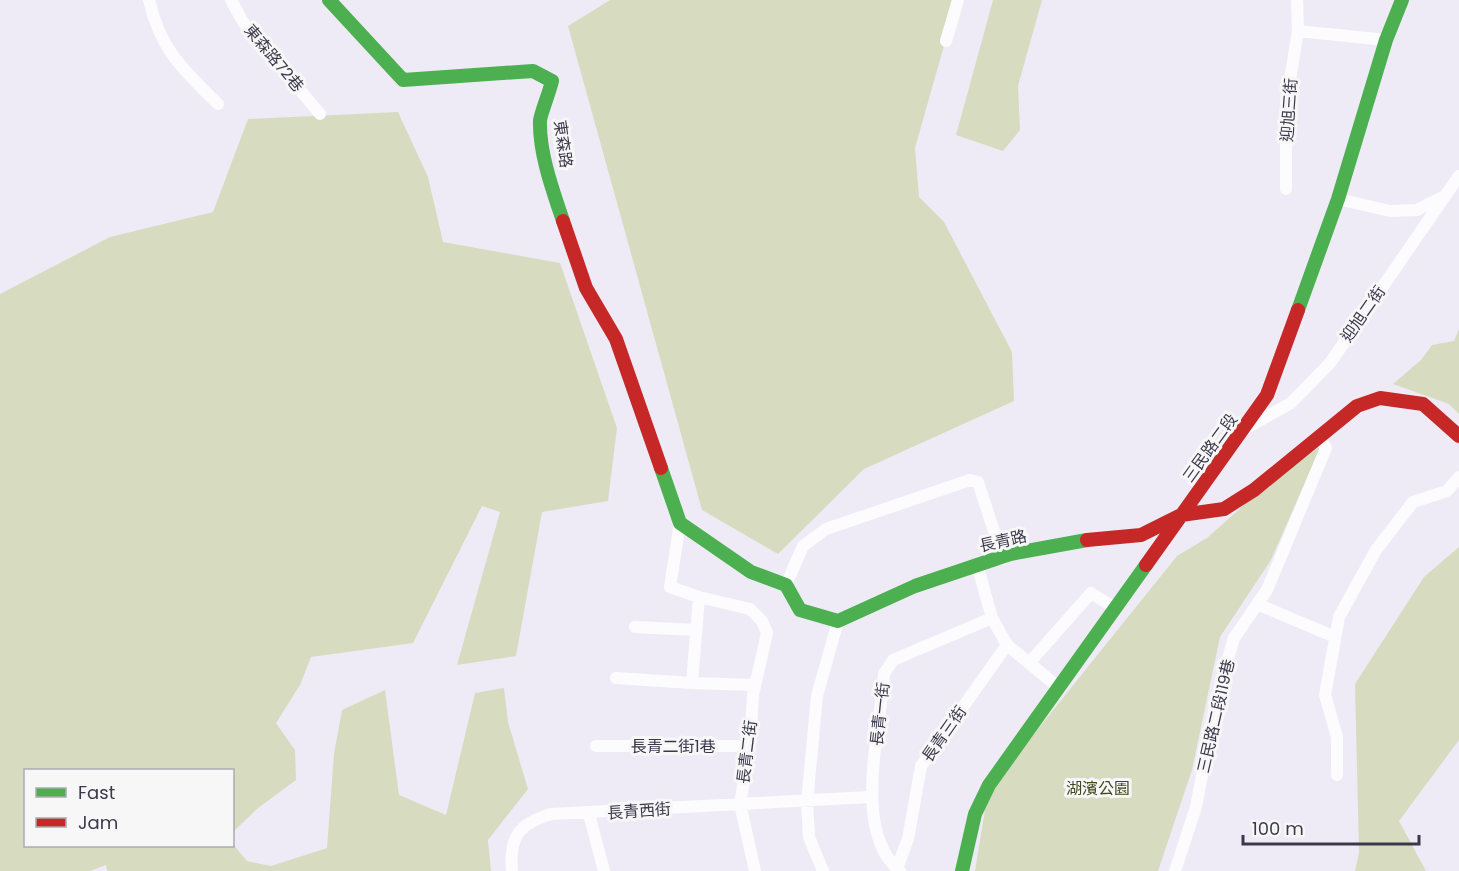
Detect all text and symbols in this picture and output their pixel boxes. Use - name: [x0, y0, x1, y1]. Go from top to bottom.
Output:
- street label: 東森路72巷: [239, 19, 309, 97]
- street label: 迎旭三街: [1275, 77, 1303, 143]
- street label: 東森路: [548, 119, 578, 169]
- street label: 迎旭二街: [1335, 281, 1391, 347]
- street label: 三民路二段: [1177, 409, 1243, 487]
- street label: 長青路: [977, 524, 1029, 558]
- street label: 三民路二段119巷: [1192, 657, 1240, 775]
- street label: 長青一街: [865, 681, 895, 747]
- street label: 長青三街: [916, 701, 972, 767]
- street label: 長青二街: [732, 719, 762, 785]
- street label: 長青二街1巷: [630, 735, 716, 758]
- legend: [24, 769, 234, 847]
- park label: 湖濱公園: [1066, 777, 1130, 800]
- text: Fast: [78, 780, 115, 805]
- street label: 長青西街: [606, 797, 672, 825]
- scale bar: [1243, 808, 1418, 846]
- text: Jam: [78, 810, 118, 835]
- text: 100 m: [1252, 816, 1304, 841]

